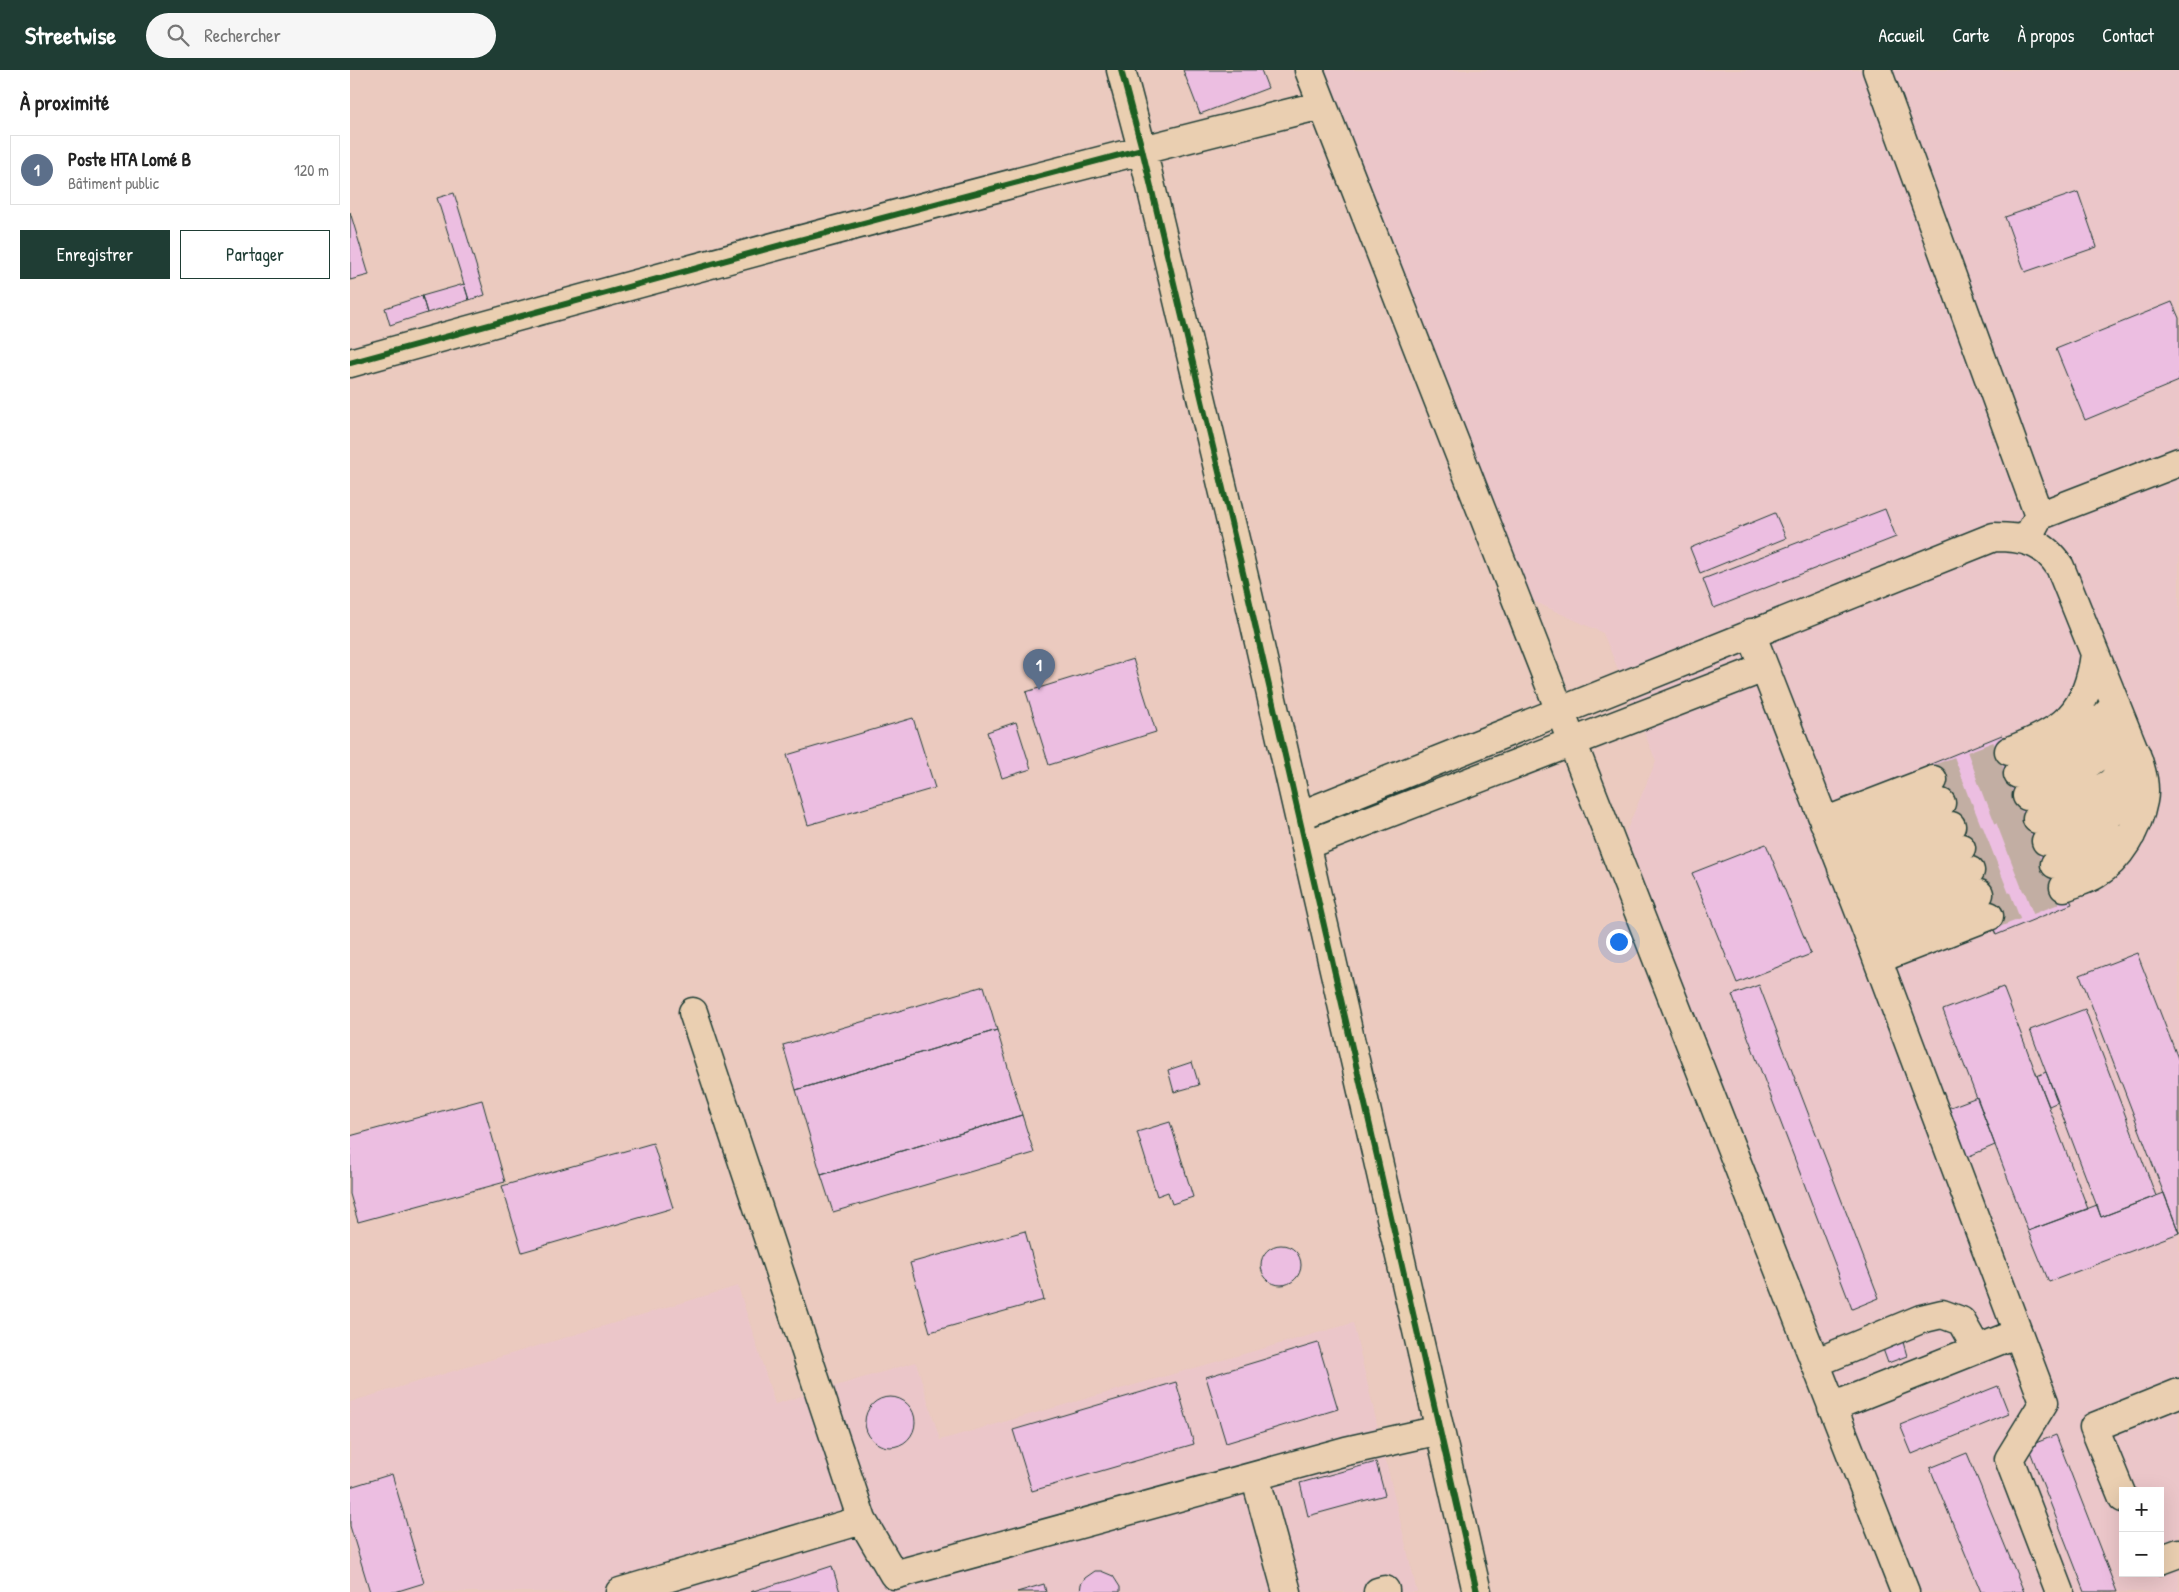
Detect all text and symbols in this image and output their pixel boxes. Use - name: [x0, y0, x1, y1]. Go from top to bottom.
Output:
- search box: [146, 13, 496, 58]
- text: Streetwise: [25, 19, 116, 51]
- icon: search: [164, 21, 192, 49]
- text: Rechercher: [204, 22, 281, 48]
- text: Accueil: [1878, 23, 1924, 48]
- text: Carte: [1952, 23, 1990, 48]
- text: À propos: [2018, 23, 2074, 48]
- text: Contact: [2102, 23, 2154, 48]
- text: À proximité: [20, 88, 109, 117]
- text: Poste HTA Lomé B: [68, 146, 191, 172]
- text: 1: [34, 159, 40, 181]
- text: 120 m: [294, 159, 329, 181]
- text: Bâtiment public: [68, 172, 159, 194]
- button: Enregistrer: [20, 230, 170, 279]
- button: Partager: [180, 230, 330, 279]
- pin: 1: [1023, 649, 1055, 690]
- your location: [1606, 929, 1632, 955]
- map controls: [2119, 1487, 2164, 1577]
- button: +: [2119, 1487, 2164, 1532]
- button: −: [2119, 1532, 2164, 1577]

